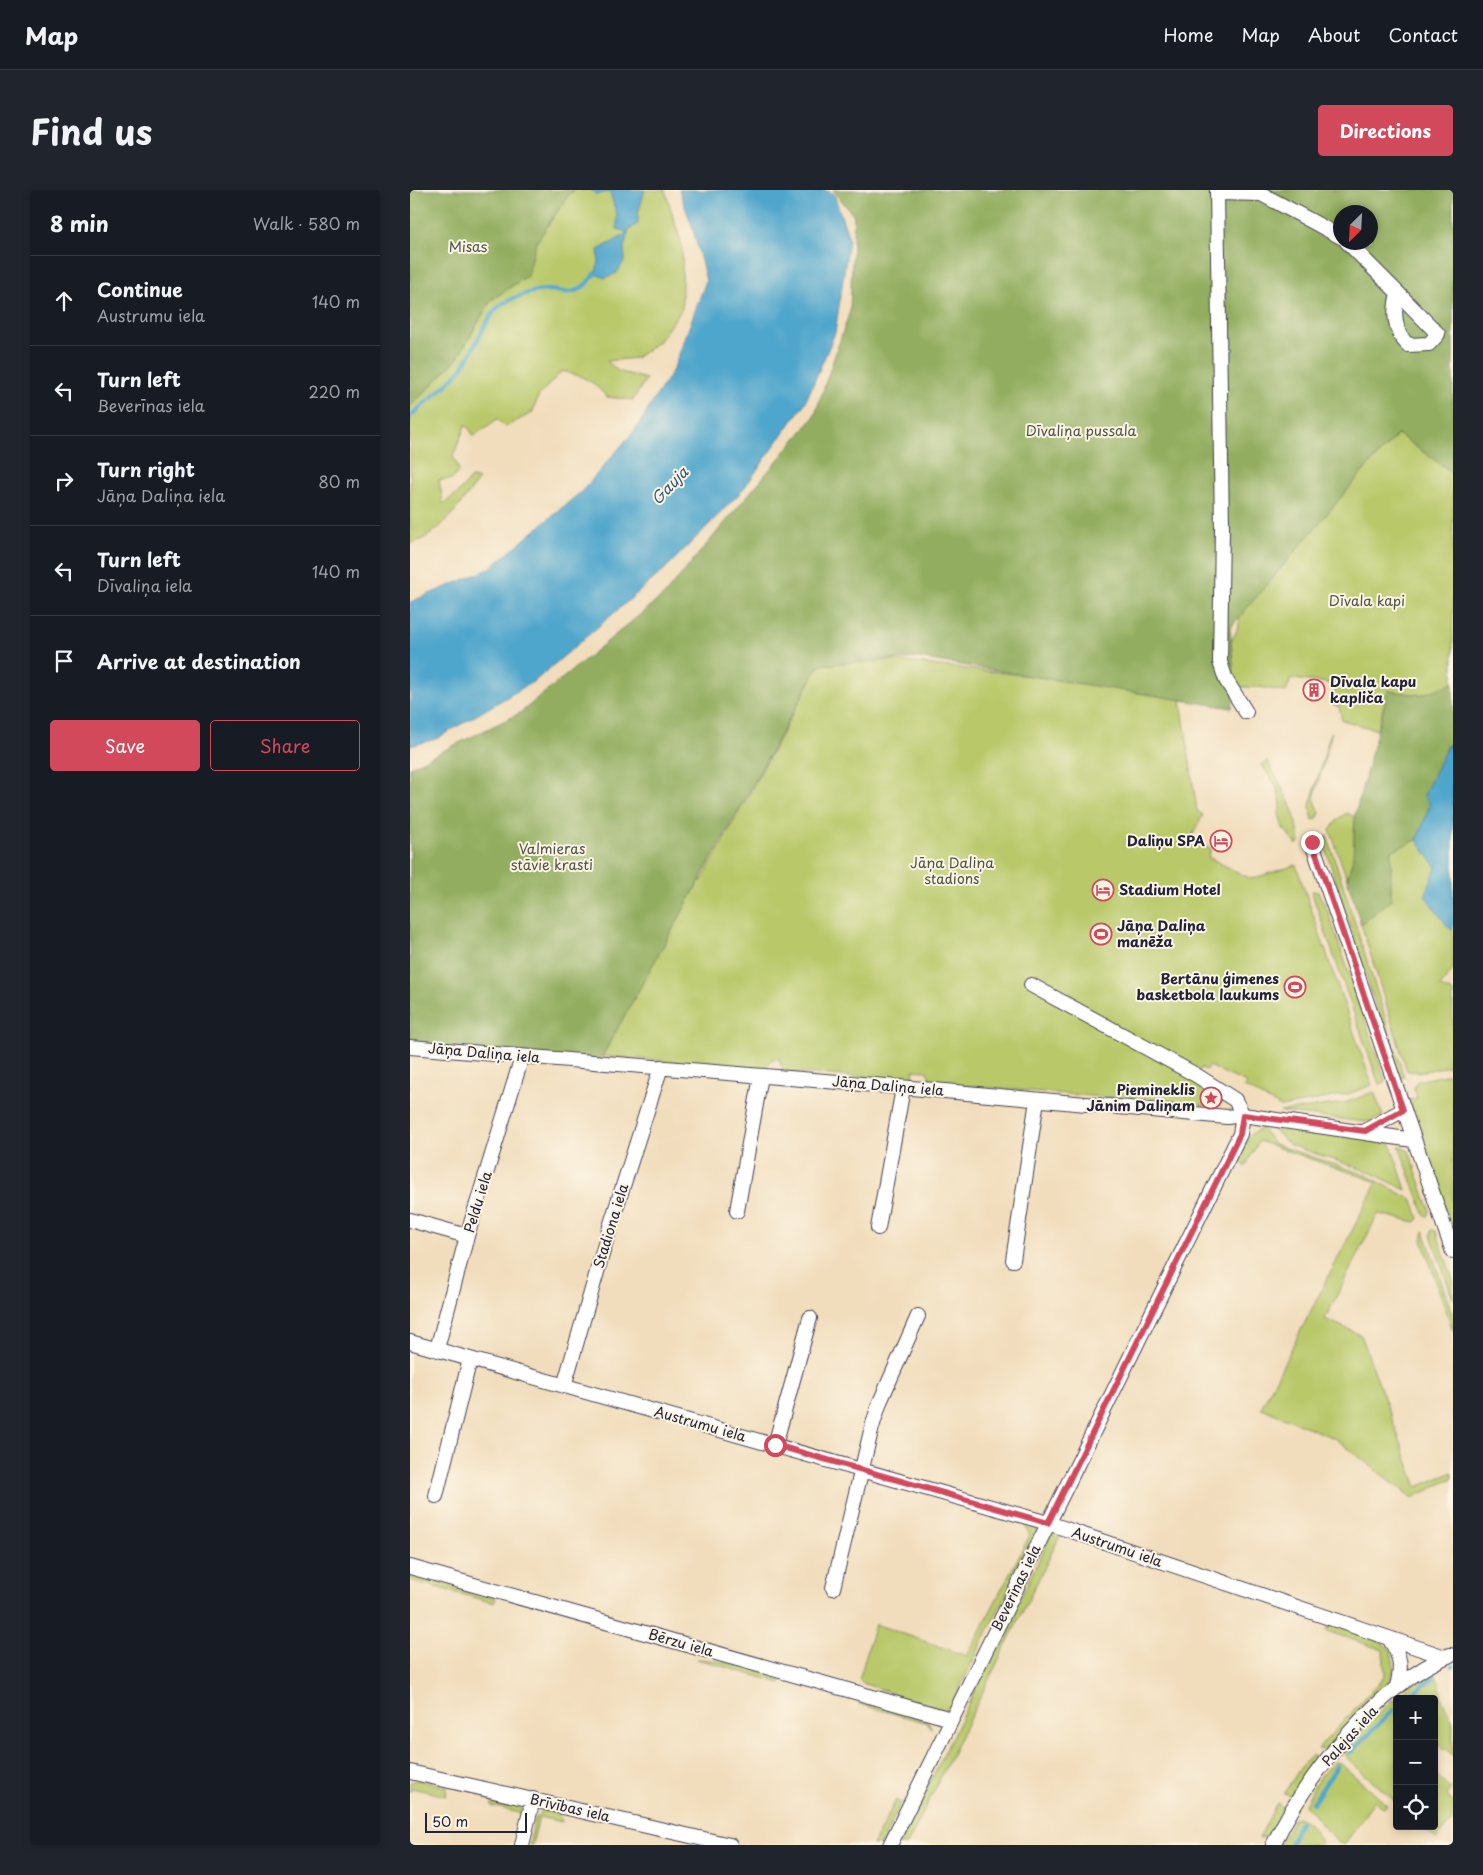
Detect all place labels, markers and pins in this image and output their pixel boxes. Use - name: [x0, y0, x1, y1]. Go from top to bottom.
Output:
- place label: Dīvala kapu kapliča: [1330, 671, 1416, 708]
- building icon: Dīvala kapu kapliča: [1302, 678, 1326, 702]
- hotel icon: Daliņu SPA: [1209, 829, 1233, 853]
- place label: Daliņu SPA: [1127, 830, 1205, 851]
- hotel icon: Stadium Hotel: [1091, 878, 1115, 902]
- place label: Stadium Hotel: [1119, 879, 1221, 900]
- place label: Jāņa Daliņa manēža: [1117, 915, 1206, 952]
- sports icon: Jāņa Daliņa manēža: [1089, 922, 1113, 946]
- place label: Bertānu ģimenes basketbola laukums: [1136, 968, 1279, 1005]
- sports icon: Bertānu ģimenes basketbola laukums: [1283, 975, 1307, 999]
- place label: Piemineklis Jānim Daliņam: [1087, 1079, 1195, 1116]
- place icon: Piemineklis Jānim Daliņam: [1199, 1086, 1223, 1110]

